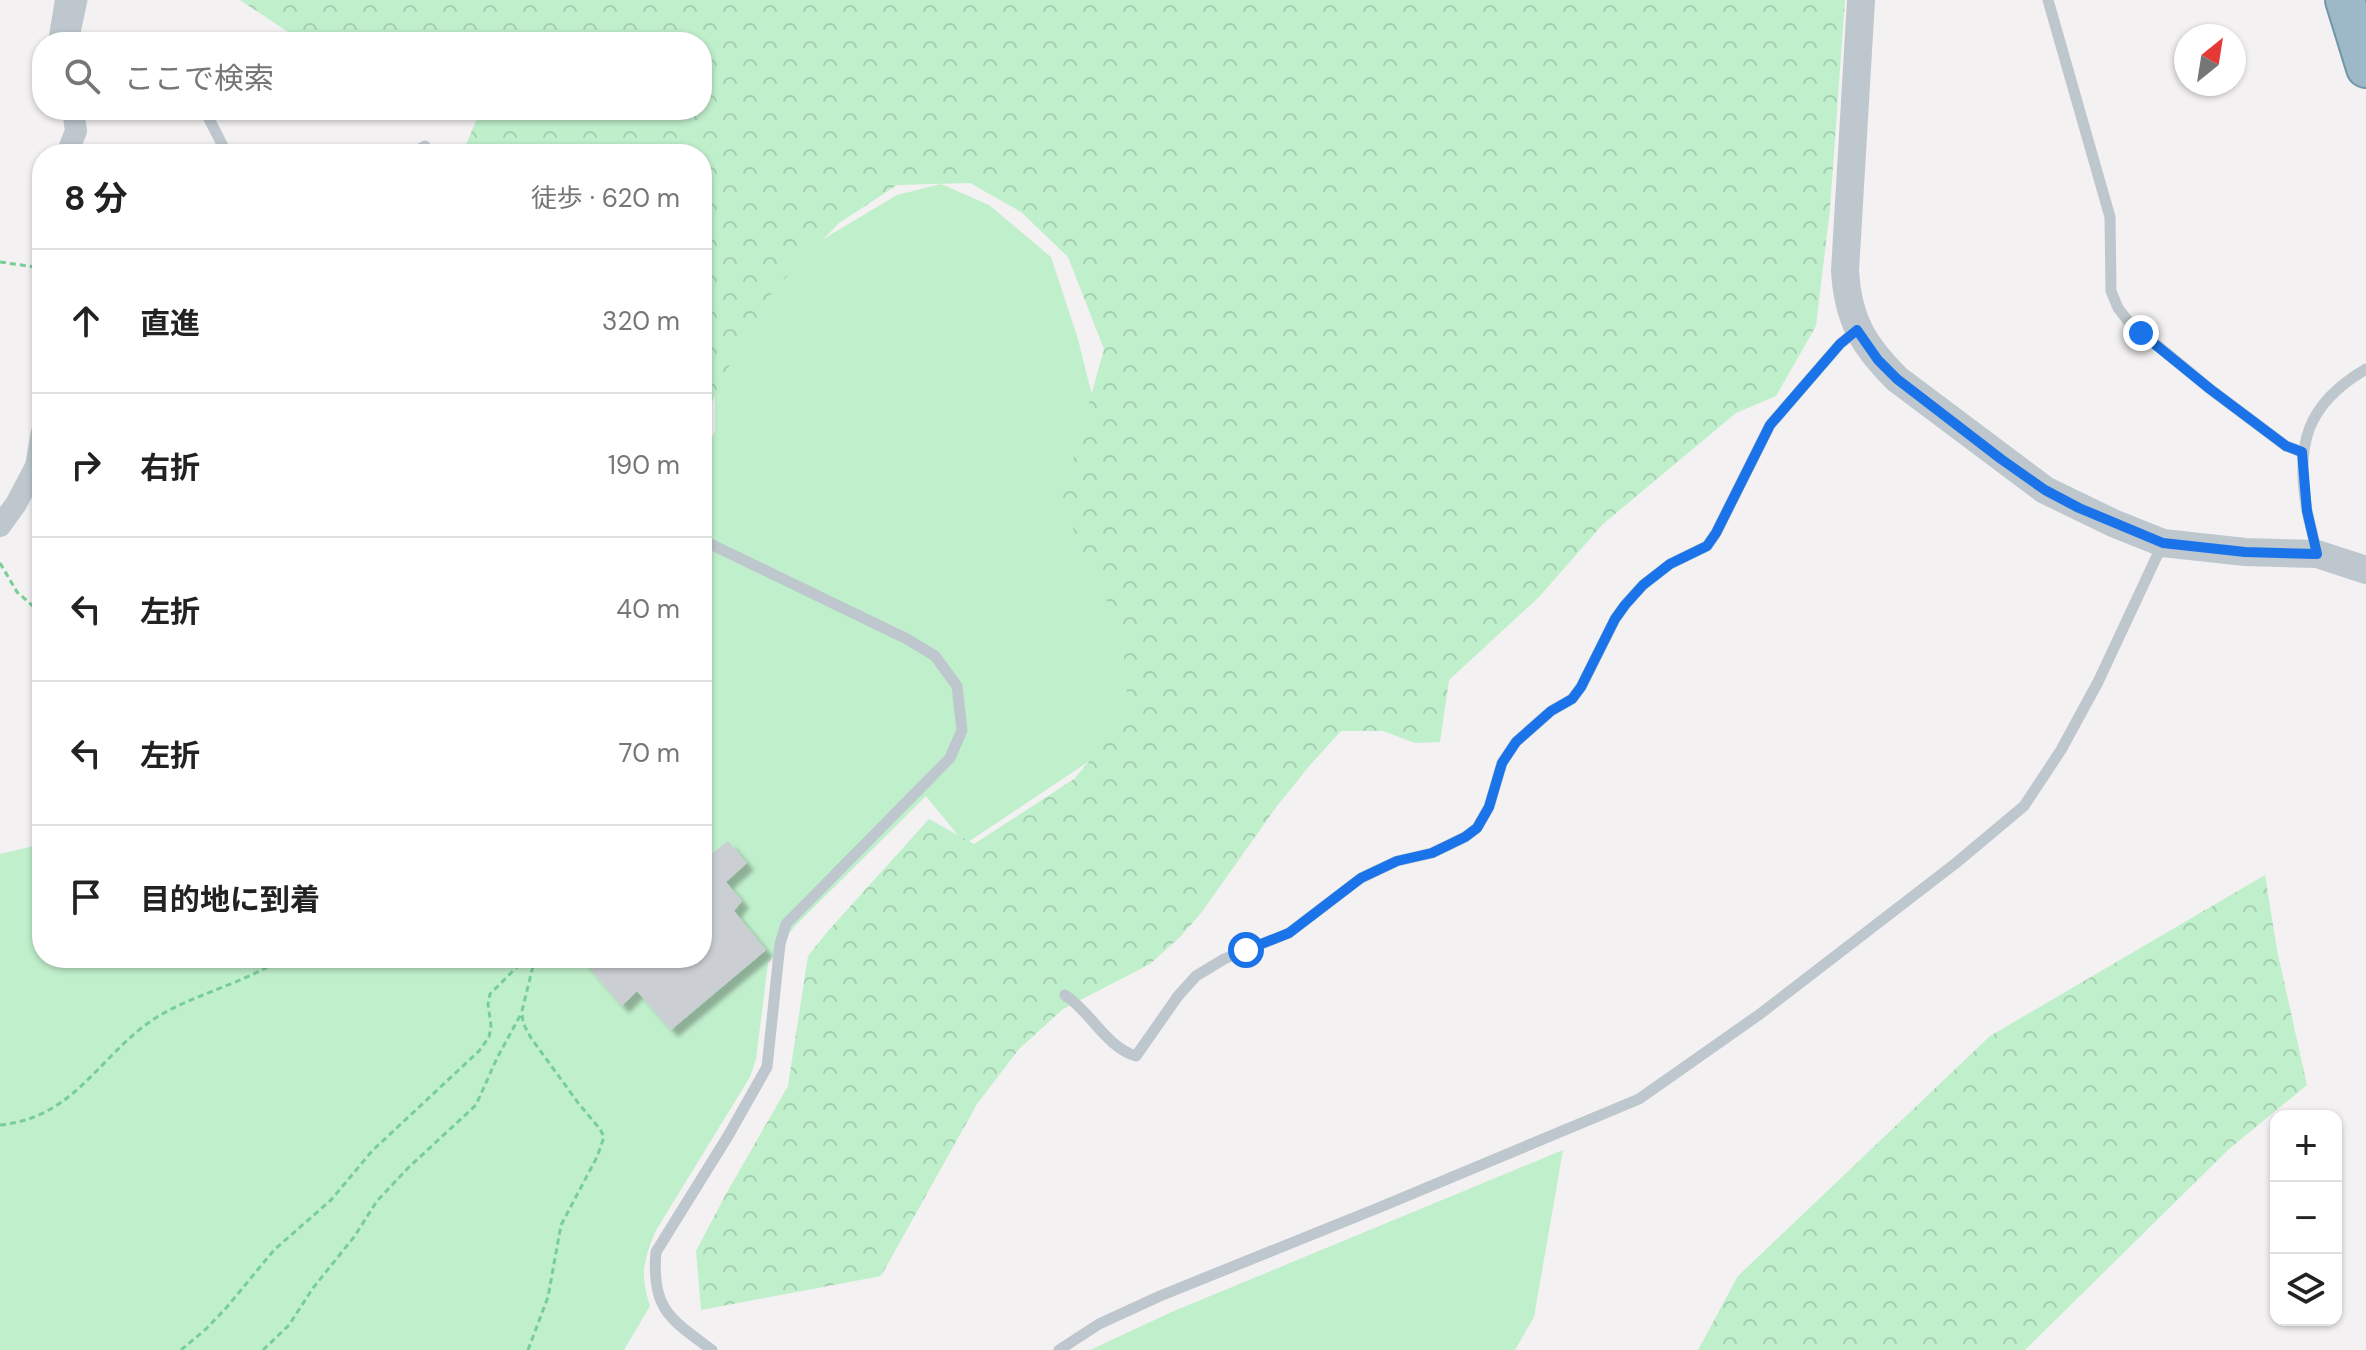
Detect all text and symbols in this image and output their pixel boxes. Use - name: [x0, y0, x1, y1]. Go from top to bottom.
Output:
- north arrow: [2174, 24, 2246, 96]
- search box: [32, 32, 712, 120]
- icon: search: [60, 54, 104, 98]
- text: ここで検索: [124, 59, 274, 98]
- text: 8 分: [64, 176, 128, 221]
- text: 徒歩 · 620 m: [531, 181, 680, 215]
- icon: ahead: [64, 299, 108, 343]
- text: 直進: [140, 304, 200, 343]
- text: 320 m: [602, 304, 680, 338]
- route end: [2123, 315, 2159, 351]
- icon: right: [64, 443, 108, 487]
- text: 右折: [140, 448, 200, 487]
- text: 190 m: [608, 448, 680, 482]
- icon: left: [64, 587, 108, 631]
- text: 左折: [140, 592, 200, 631]
- text: 40 m: [616, 592, 680, 626]
- icon: left: [64, 731, 108, 775]
- text: 左折: [140, 736, 200, 775]
- text: 70 m: [619, 736, 680, 770]
- icon: arrive: [64, 875, 108, 919]
- text: 目的地に到着: [140, 880, 320, 919]
- route start: [1228, 932, 1264, 968]
- map controls: [2270, 1110, 2342, 1326]
- button: +: [2270, 1110, 2342, 1182]
- button: −: [2270, 1182, 2342, 1254]
- button: layers: [2270, 1254, 2342, 1326]

